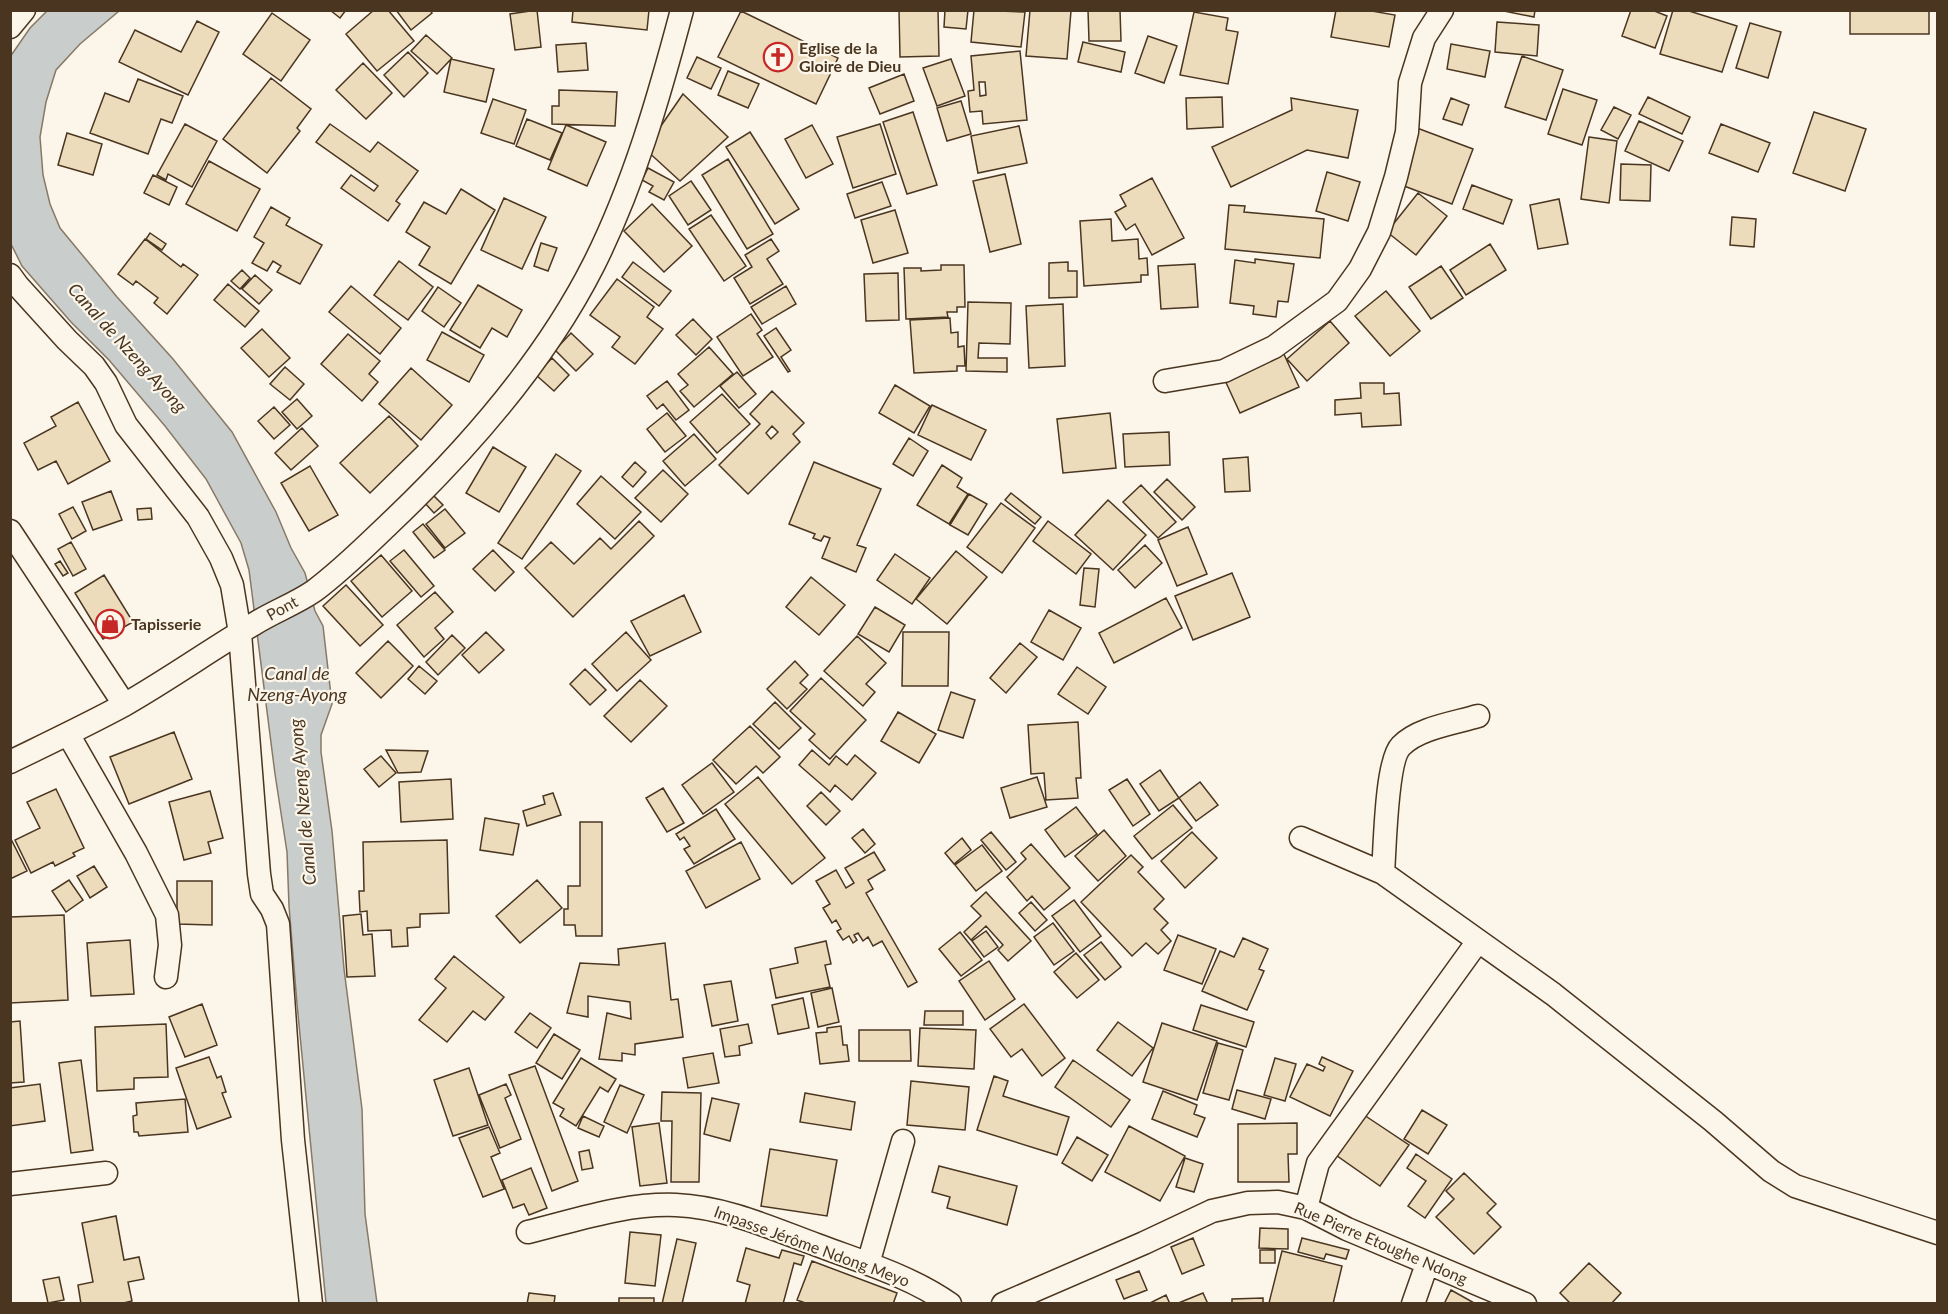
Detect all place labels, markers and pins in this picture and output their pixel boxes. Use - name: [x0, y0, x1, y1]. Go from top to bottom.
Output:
- place label: Eglise de la Gloire de Dieu: [799, 38, 901, 75]
- church icon: Eglise de la Gloire de Dieu: [762, 41, 794, 73]
- shop icon: Tapisserie: [94, 608, 126, 640]
- place label: Tapisserie: [131, 614, 202, 633]

